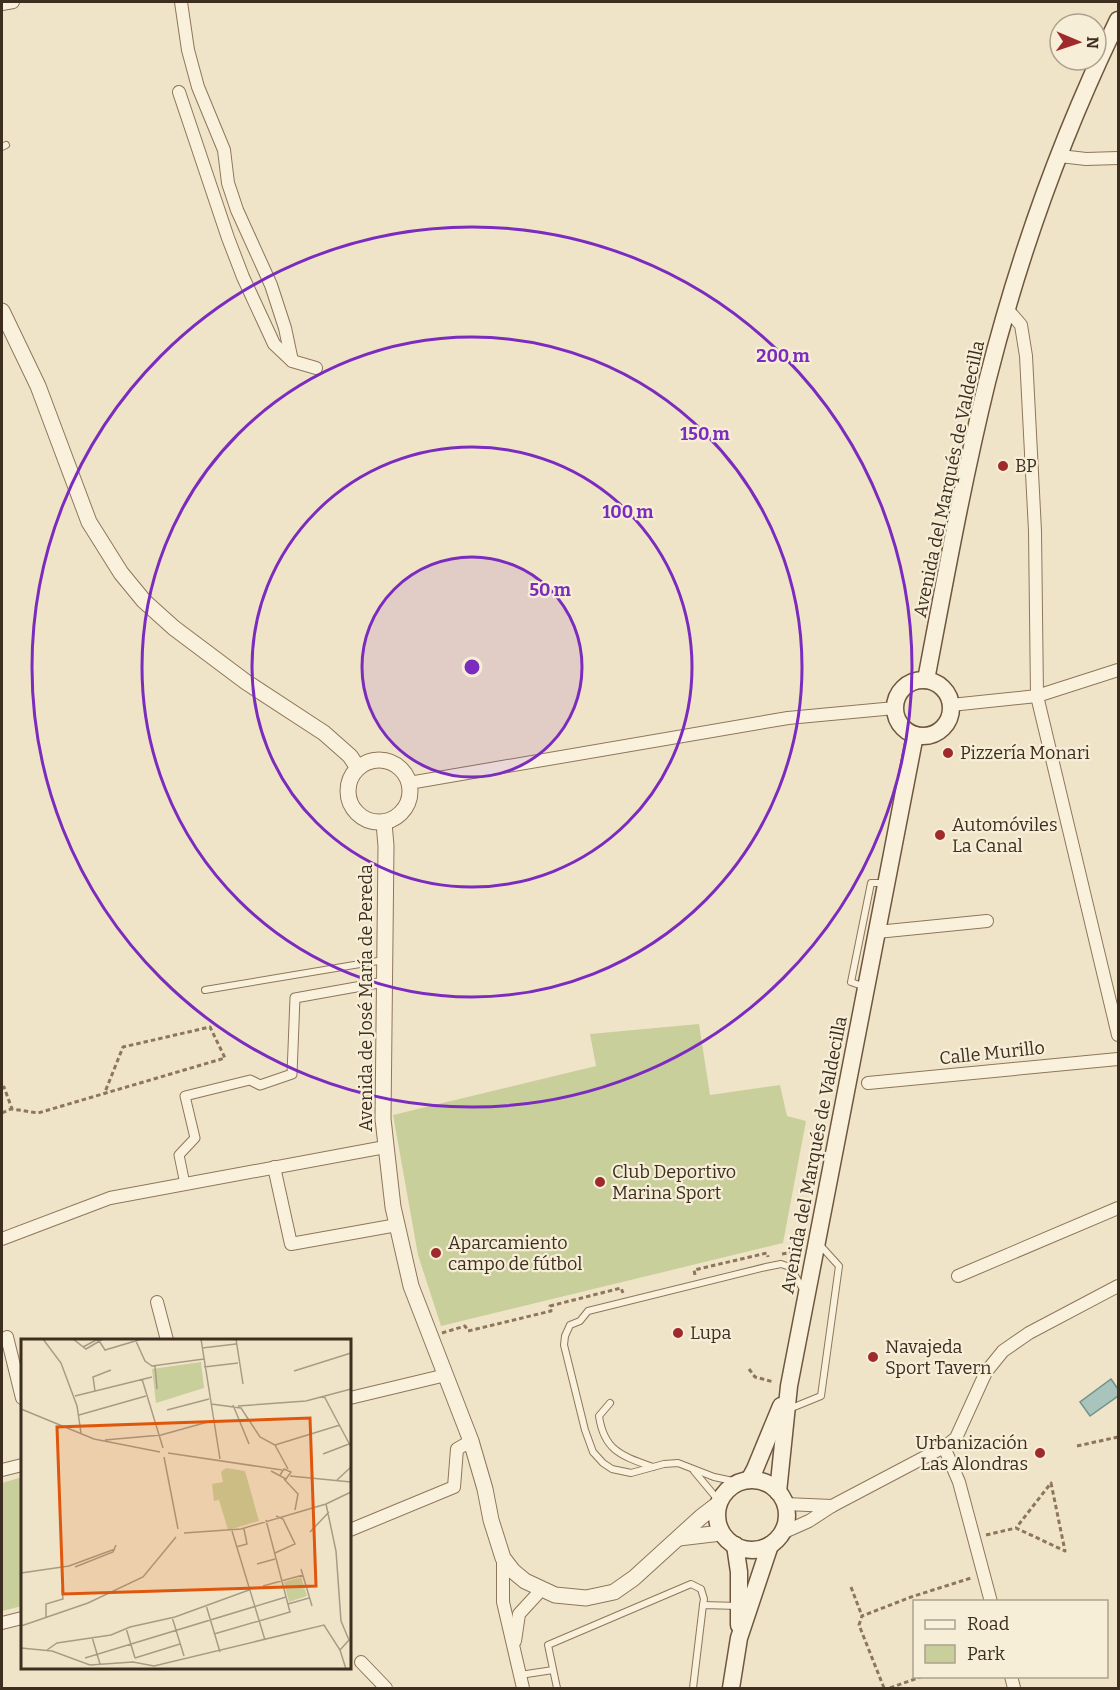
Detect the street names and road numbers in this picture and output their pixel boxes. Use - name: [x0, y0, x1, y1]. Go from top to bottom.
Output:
- street label: Avenida del Marqués de Valdecilla: [909, 338, 989, 619]
- street label: Avenida de José María de Pereda: [355, 864, 377, 1132]
- street label: Avenida del Marqués de Valdecilla: [776, 1014, 852, 1296]
- street label: Calle Murillo: [938, 1037, 1046, 1069]

